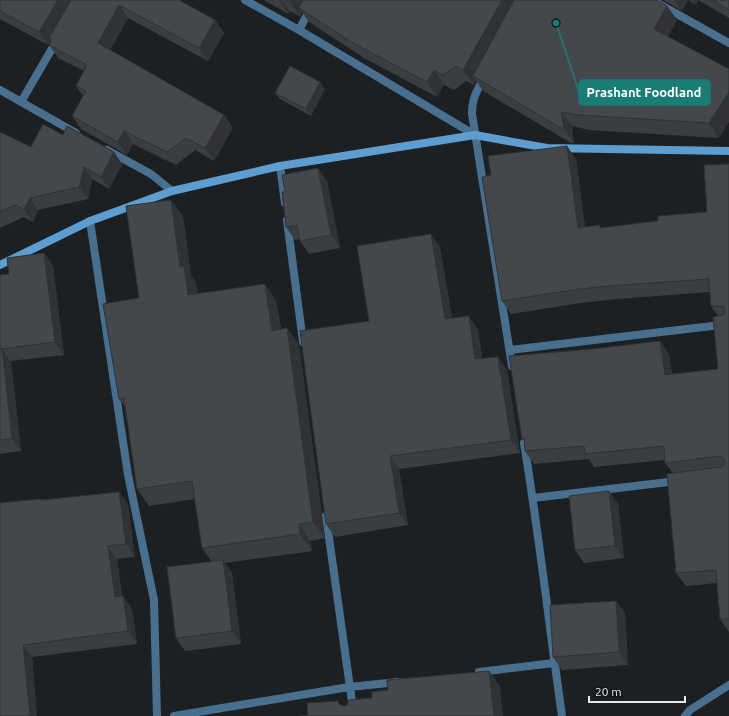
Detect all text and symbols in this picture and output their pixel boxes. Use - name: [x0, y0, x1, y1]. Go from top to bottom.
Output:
- callout: Prashant Foodland: [579, 80, 710, 105]
- text: Prashant Foodland: [587, 85, 701, 99]
- scale bar: [589, 678, 685, 704]
- text: 20 m: [595, 685, 622, 698]

